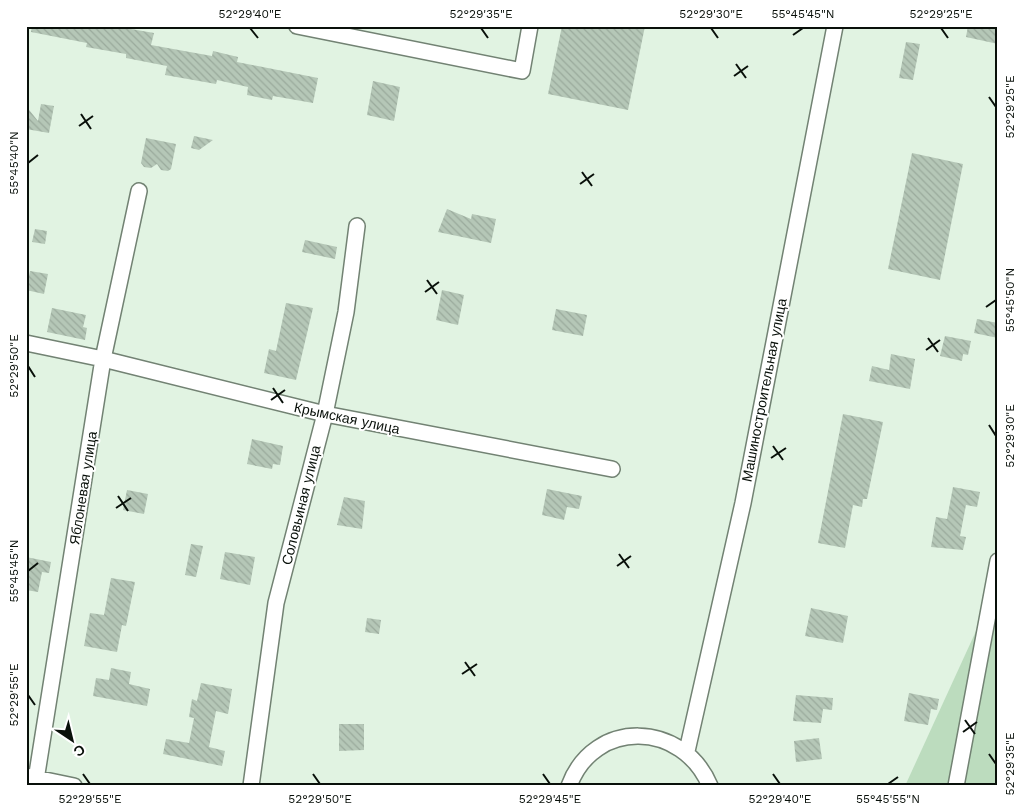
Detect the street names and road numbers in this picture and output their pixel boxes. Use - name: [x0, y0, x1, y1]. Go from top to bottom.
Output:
- street label: Машиностроительная улица: [738, 297, 790, 483]
- street label: Крымская улица: [293, 399, 402, 437]
- street label: Яблоневая улица: [66, 430, 100, 546]
- street label: Соловьиная улица: [278, 443, 324, 566]

